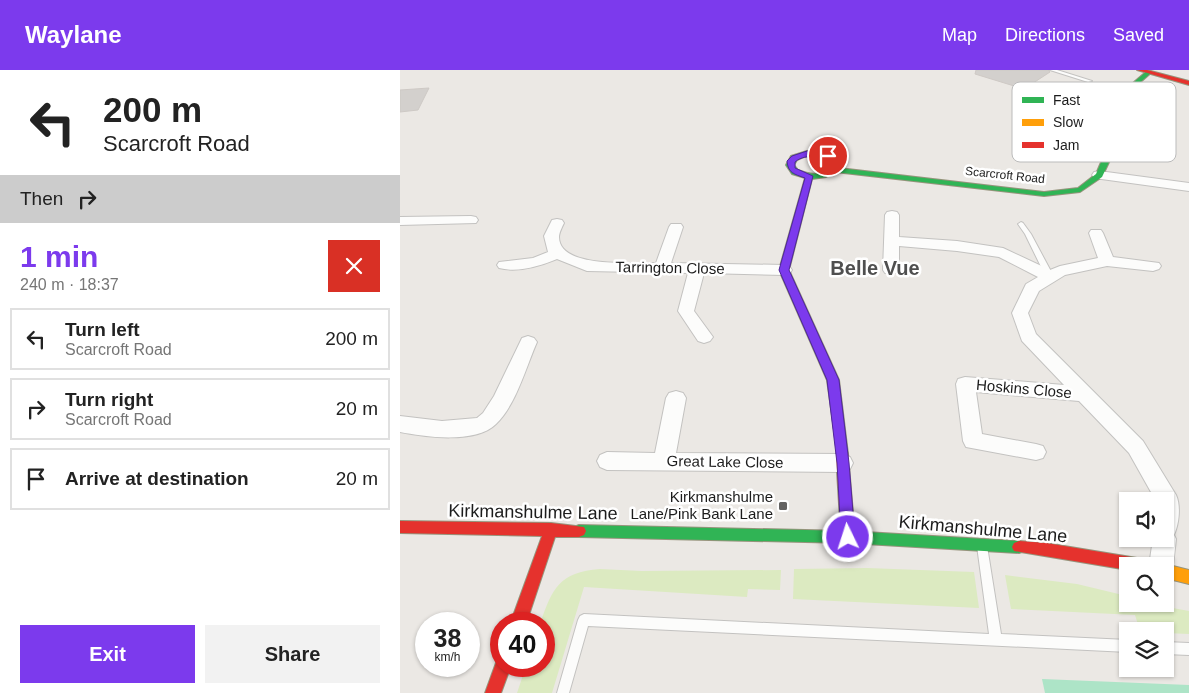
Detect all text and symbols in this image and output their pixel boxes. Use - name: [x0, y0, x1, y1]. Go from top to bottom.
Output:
- text: Waylane: [25, 21, 121, 48]
- text: Map: [942, 25, 977, 45]
- text: Directions: [1005, 25, 1085, 45]
- text: Saved: [1113, 25, 1164, 45]
- legend: [1012, 82, 1176, 162]
- icon: left: [20, 90, 85, 155]
- text: 200 m: [103, 90, 202, 129]
- text: Fast: [1053, 92, 1080, 108]
- text: Slow: [1053, 114, 1084, 130]
- text: Scarcroft Road: [103, 131, 250, 156]
- pin: [807, 135, 849, 177]
- text: Jam: [1053, 137, 1079, 153]
- icon: arrive: [814, 142, 842, 170]
- street label: Scarcroft Road: [964, 164, 1046, 186]
- icon: right: [73, 185, 101, 213]
- text: Then: [20, 188, 63, 209]
- text: 1 min: [20, 240, 98, 273]
- button: close: [328, 240, 380, 292]
- district label: Belle Vue: [830, 257, 920, 279]
- street label: Tarrington Close: [615, 258, 725, 277]
- text: 240 m · 18:37: [20, 276, 119, 293]
- text: Turn left: [65, 319, 140, 340]
- icon: left: [22, 325, 50, 353]
- text: 200 m: [325, 328, 378, 349]
- text: Scarcroft Road: [65, 341, 172, 358]
- street label: Hoskins Close: [976, 376, 1073, 401]
- text: Turn right: [65, 389, 153, 410]
- icon: right: [22, 395, 50, 423]
- text: 20 m: [336, 398, 378, 419]
- text: Scarcroft Road: [65, 411, 172, 428]
- street label: Great Lake Close: [667, 452, 784, 471]
- icon: arrive: [22, 465, 50, 493]
- text: Arrive at destination: [65, 468, 249, 489]
- text: 20 m: [336, 468, 378, 489]
- place label: Kirkmanshulme Lane/Pink Bank Lane: [630, 488, 773, 522]
- map controls: [1119, 492, 1174, 677]
- button: sound: [1119, 492, 1174, 547]
- marker: Kirkmanshulme Lane/Pink Bank Lane: [777, 500, 789, 512]
- street label: Kirkmanshulme Lane: [448, 501, 618, 523]
- position arrow: [821, 510, 873, 562]
- street label: Kirkmanshulme Lane: [898, 512, 1068, 546]
- button: search: [1119, 557, 1174, 612]
- speed limit sign: 40: [490, 612, 555, 677]
- button: layers: [1119, 622, 1174, 677]
- text: 38: [434, 624, 461, 652]
- button: Exit: [20, 625, 195, 683]
- button: Share: [205, 625, 380, 683]
- text: km/h: [434, 650, 461, 664]

